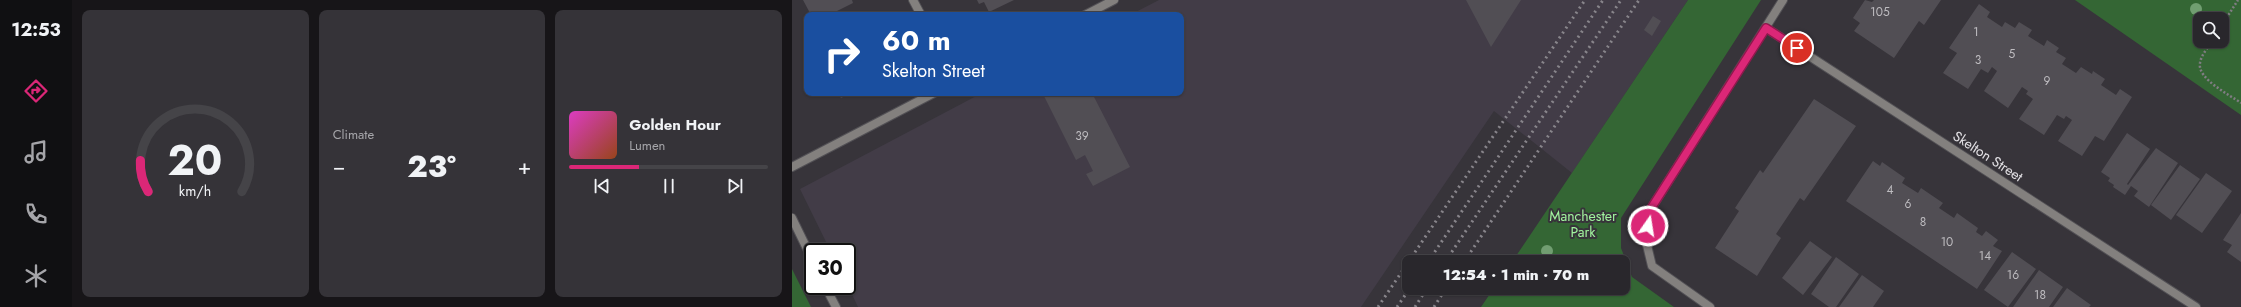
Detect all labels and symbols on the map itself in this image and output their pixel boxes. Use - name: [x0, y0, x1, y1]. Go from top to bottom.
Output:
- house number: 105: [1870, 3, 1890, 21]
- house number: 1: [1973, 23, 1979, 41]
- pin: [1780, 31, 1814, 65]
- house number: 5: [2009, 45, 2016, 63]
- house number: 3: [1975, 51, 1982, 69]
- house number: 9: [2044, 72, 2051, 90]
- street label: Skelton Street: [1949, 126, 2028, 187]
- house number: 39: [1075, 127, 1089, 145]
- house number: 4: [1887, 181, 1894, 199]
- house number: 6: [1905, 195, 1912, 213]
- position arrow: [1627, 205, 1669, 247]
- park label: Manchester Park: [1549, 206, 1617, 242]
- house number: 8: [1920, 213, 1926, 231]
- house number: 10: [1941, 233, 1953, 251]
- speed limit sign: 30: [804, 243, 856, 295]
- house number: 14: [1979, 247, 1991, 265]
- house number: 16: [2007, 266, 2019, 284]
- house number: 18: [2034, 286, 2046, 304]

